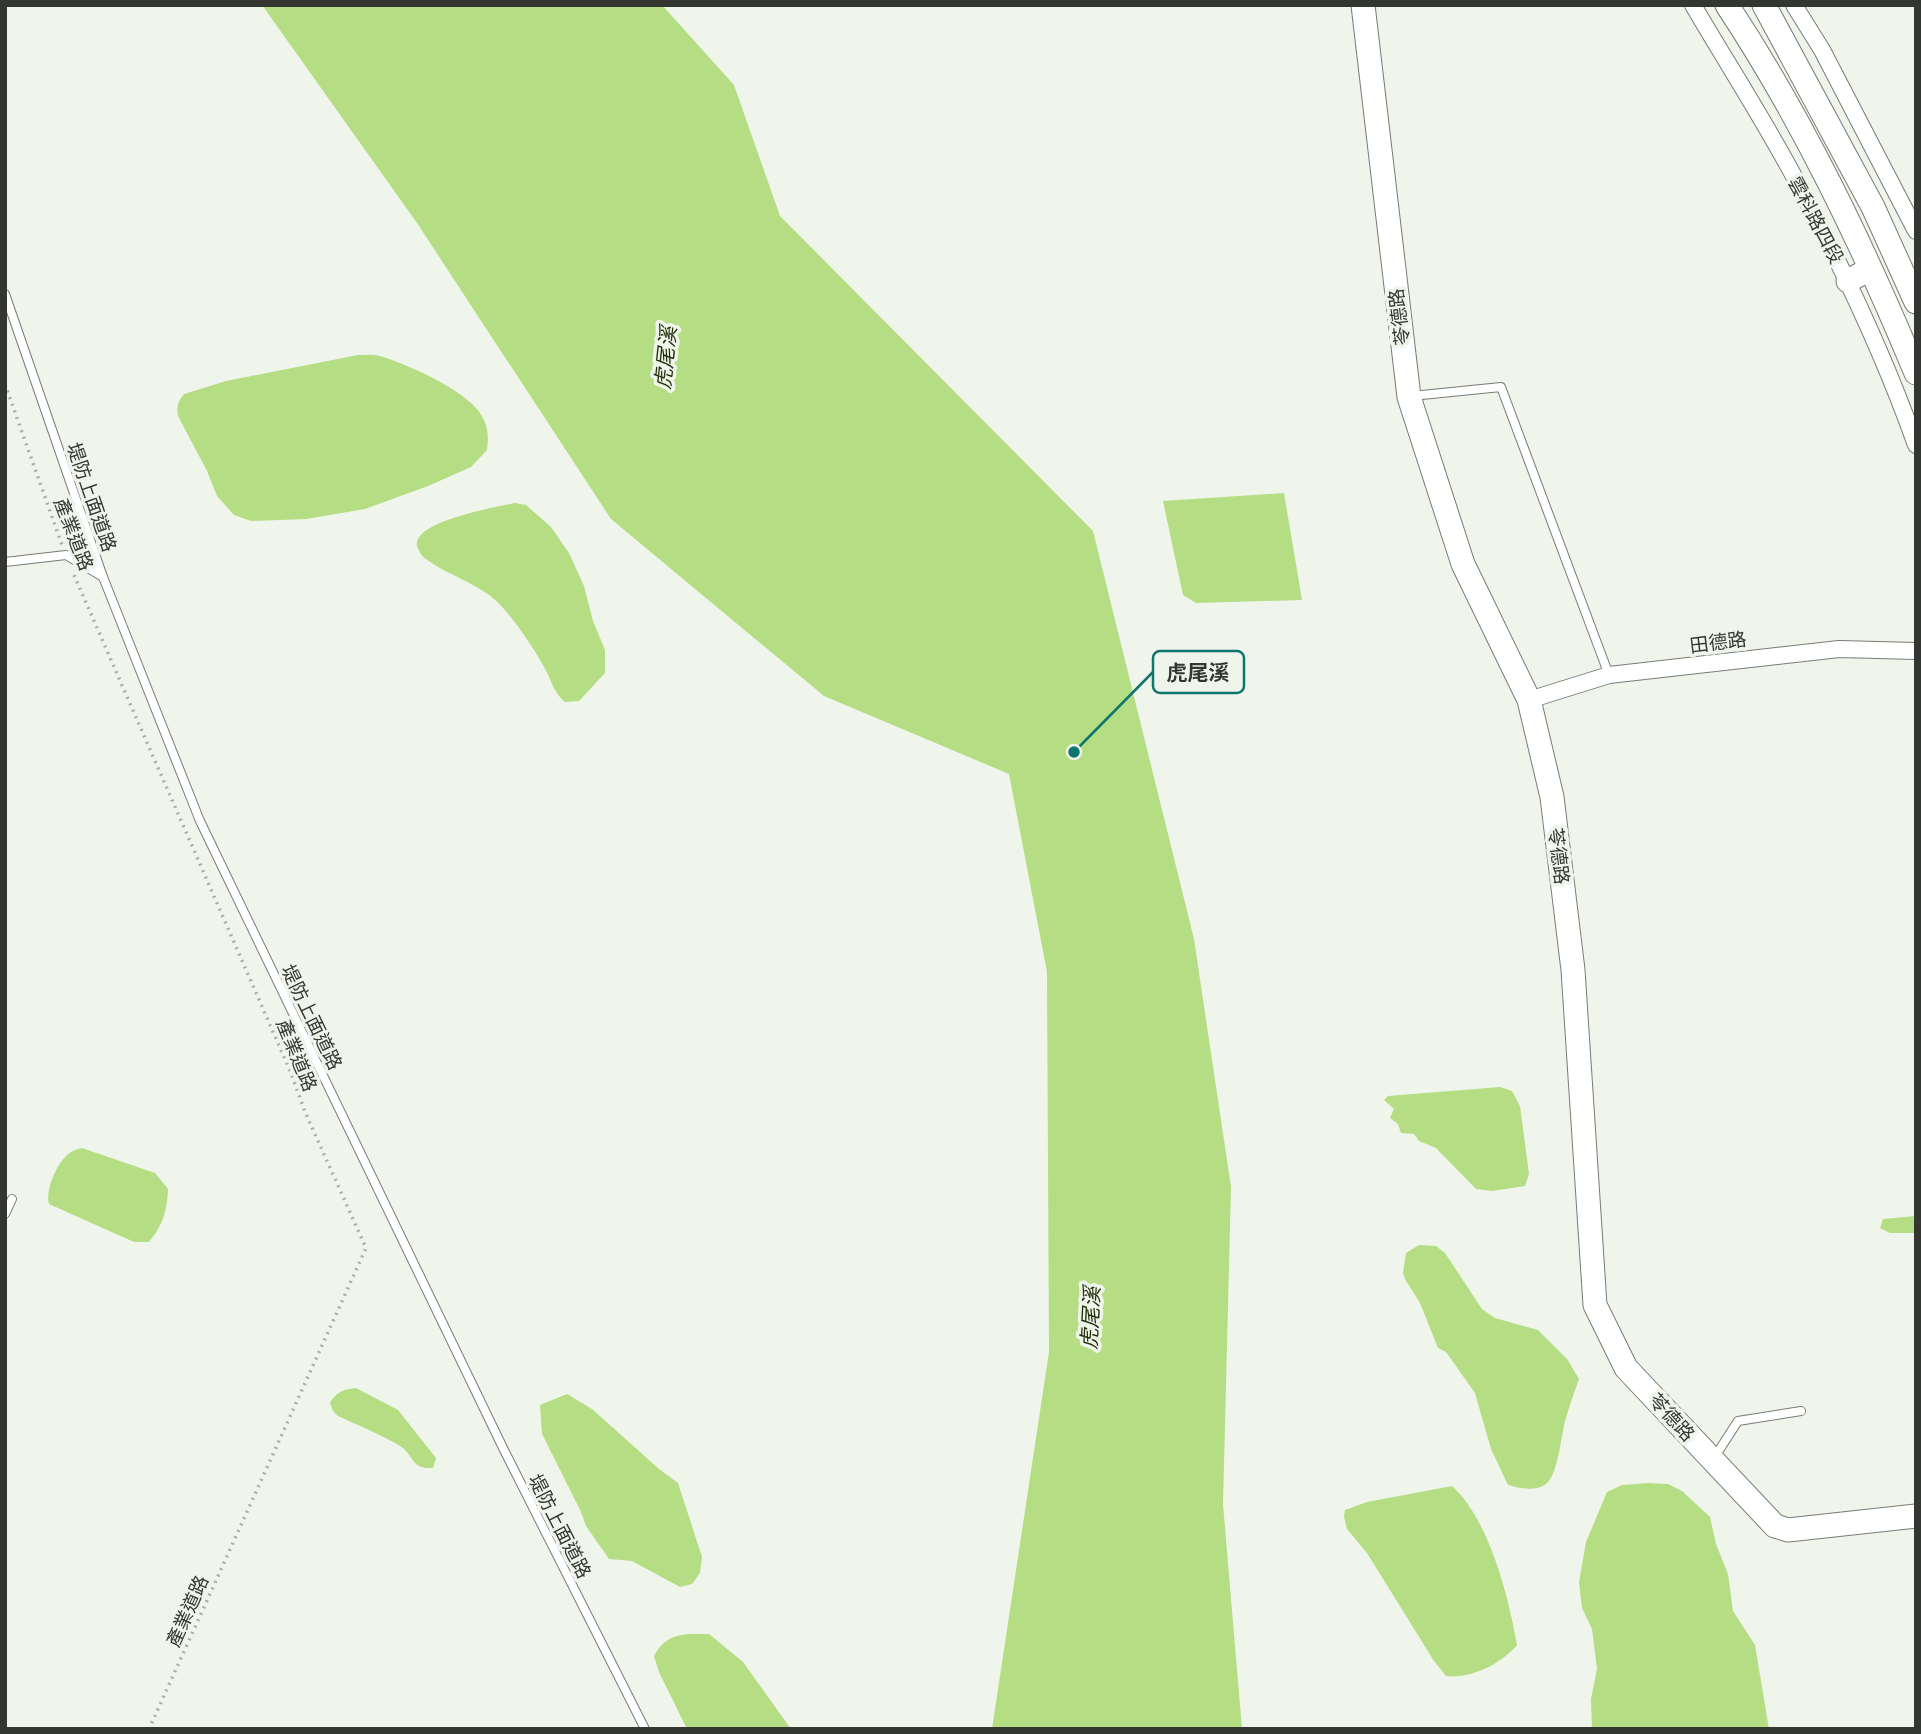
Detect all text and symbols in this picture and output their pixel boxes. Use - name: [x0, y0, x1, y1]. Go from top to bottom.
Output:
- street label: 雲科路四段: [1783, 172, 1849, 268]
- street label: 苓德路: [1384, 287, 1414, 347]
- water label: 虎尾溪: [649, 322, 683, 391]
- street label: 堤防上面道路: [62, 439, 122, 555]
- street label: 產業道路: [49, 494, 99, 574]
- street label: 田德路: [1688, 627, 1748, 657]
- callout: 虎尾溪: [1153, 651, 1244, 693]
- text: 虎尾溪: [1167, 659, 1230, 686]
- street label: 苓德路: [1544, 826, 1574, 886]
- street label: 堤防上面道路: [276, 961, 348, 1073]
- street label: 產業道路: [272, 1015, 322, 1095]
- water label: 虎尾溪: [1075, 1283, 1106, 1350]
- street label: 苓德路: [1644, 1388, 1700, 1446]
- street label: 堤防上面道路: [523, 1470, 597, 1582]
- street label: 產業道路: [161, 1571, 213, 1651]

